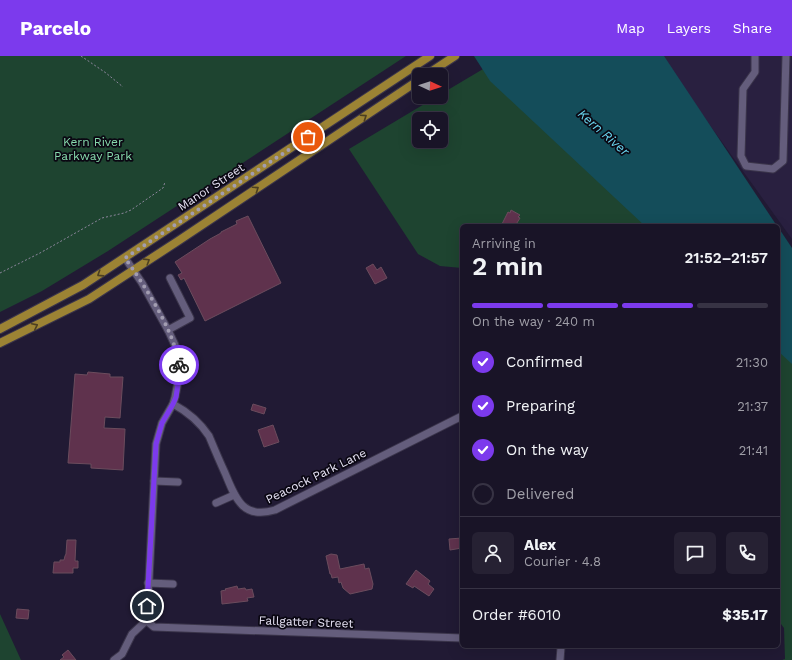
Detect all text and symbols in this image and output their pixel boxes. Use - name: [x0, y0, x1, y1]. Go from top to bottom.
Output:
- text: Parcelo: [20, 17, 91, 40]
- text: Map: [616, 20, 645, 36]
- text: Layers: [667, 20, 711, 36]
- text: Share: [733, 20, 772, 36]
- north arrow: [412, 68, 448, 104]
- map controls: [412, 68, 448, 148]
- water label: Kern River: [575, 106, 633, 159]
- button: locate: [412, 112, 448, 148]
- one-way arrow: [360, 114, 367, 122]
- pin: [291, 120, 325, 154]
- icon: bag: [297, 126, 319, 148]
- park label: Kern River Parkway Park: [54, 135, 132, 163]
- street label: Manor Street: [175, 160, 247, 214]
- one-way arrow: [252, 186, 259, 194]
- text: Arriving in: [472, 236, 536, 251]
- text: 21:52–21:57: [685, 249, 768, 267]
- text: 2 min: [472, 251, 543, 281]
- one-way arrow: [143, 258, 150, 265]
- one-way arrow: [97, 269, 104, 277]
- text: On the way · 240 m: [472, 314, 595, 329]
- one-way arrow: [31, 323, 38, 331]
- courier: [159, 345, 199, 385]
- icon: check: [472, 351, 494, 373]
- text: Confirmed: [506, 353, 583, 371]
- icon: bike: [168, 354, 190, 376]
- text: 21:30: [736, 355, 768, 370]
- icon: check: [472, 395, 494, 417]
- text: Preparing: [506, 397, 575, 415]
- text: 21:37: [737, 399, 768, 414]
- icon: check: [472, 439, 494, 461]
- text: On the way: [506, 441, 588, 459]
- text: 21:41: [739, 443, 768, 458]
- street label: Peacock Park Lane: [263, 446, 369, 506]
- text: Delivered: [506, 485, 574, 503]
- button: person: [472, 532, 514, 574]
- button: chat: [674, 532, 716, 574]
- button: phone: [726, 532, 768, 574]
- text: Alex: [524, 536, 556, 554]
- text: Courier · 4.8: [524, 554, 601, 569]
- pin: [130, 589, 164, 623]
- icon: home: [136, 595, 158, 617]
- text: Order #6010: [472, 606, 561, 624]
- text: $35.17: [722, 606, 768, 624]
- street label: Fallgatter Street: [258, 613, 354, 631]

